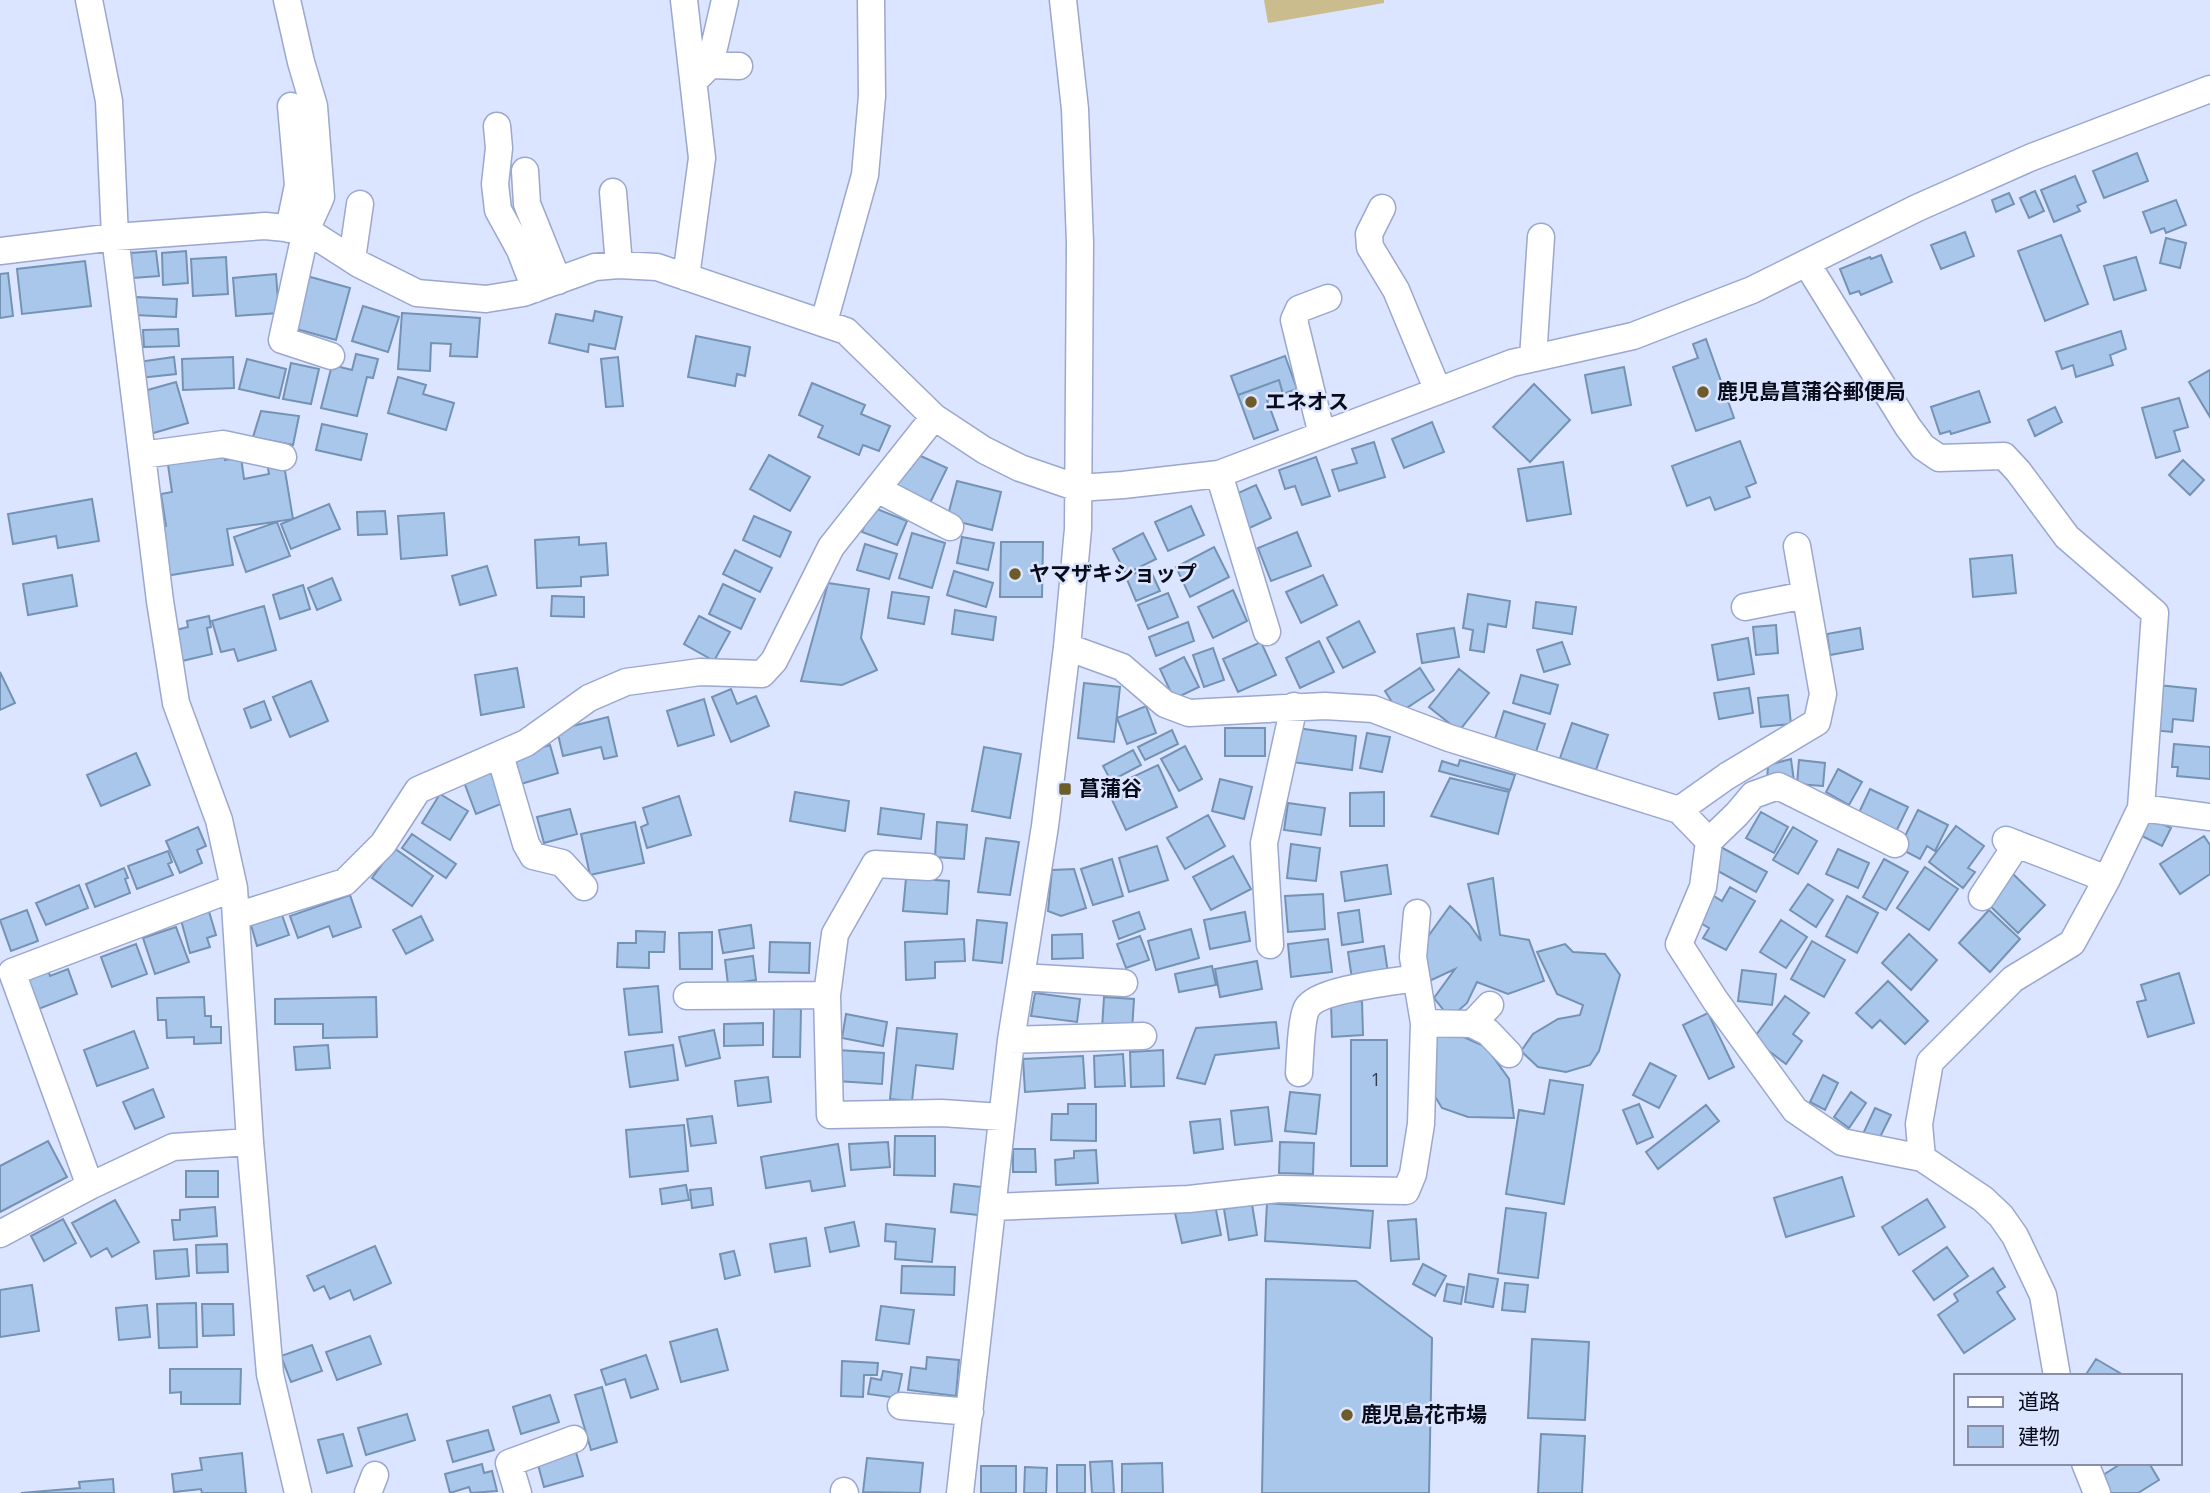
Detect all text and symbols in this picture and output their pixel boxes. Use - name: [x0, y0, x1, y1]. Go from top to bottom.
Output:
- place label: 鹿児島菖蒲谷郵便局: [1717, 377, 1906, 405]
- marker: 鹿児島菖蒲谷郵便局: [1695, 384, 1711, 400]
- place label: エネオス: [1265, 387, 1349, 415]
- marker: エネオス: [1243, 394, 1259, 410]
- place label: ヤマザキショップ: [1029, 559, 1197, 587]
- marker: ヤマザキショップ: [1007, 566, 1023, 582]
- place label: 菖蒲谷: [1079, 774, 1142, 802]
- marker: 菖蒲谷: [1057, 781, 1073, 797]
- house number: 1: [1371, 1067, 1381, 1091]
- legend: [1954, 1374, 2182, 1465]
- text: 道路: [2018, 1387, 2060, 1415]
- place label: 鹿児島花市場: [1361, 1400, 1487, 1428]
- marker: 鹿児島花市場: [1339, 1407, 1355, 1423]
- text: 建物: [2018, 1422, 2060, 1450]

